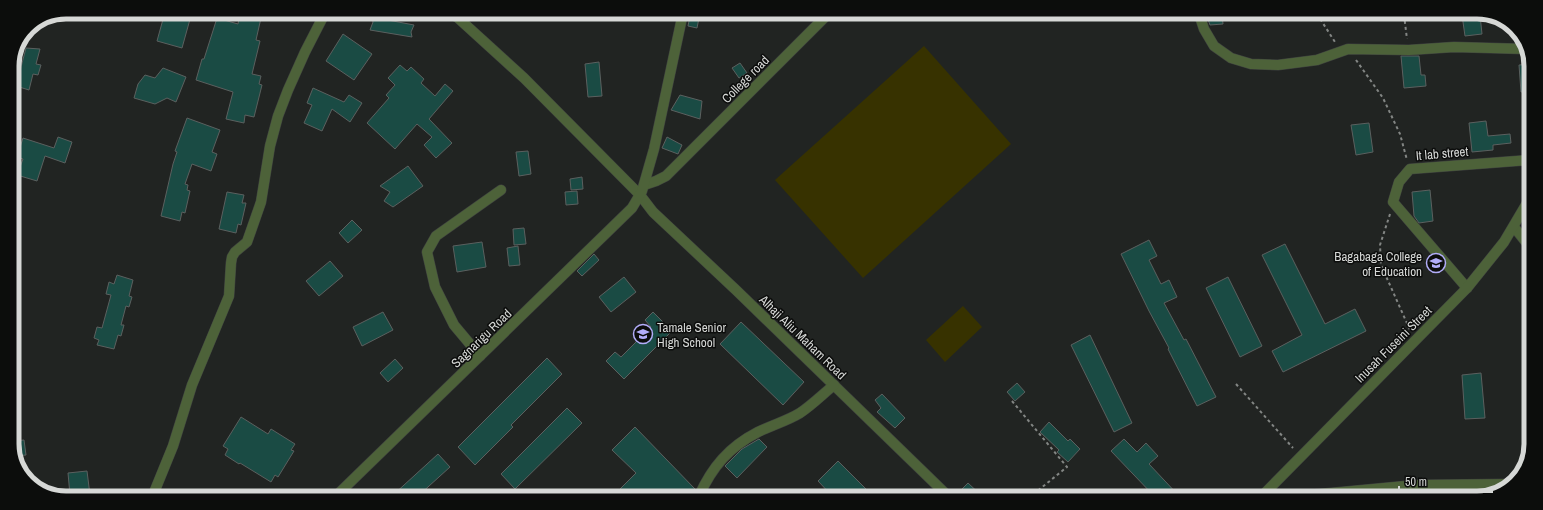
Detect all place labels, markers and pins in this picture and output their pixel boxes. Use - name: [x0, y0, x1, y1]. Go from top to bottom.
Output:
- place label: Bagabaga College of Education: [1334, 248, 1422, 280]
- school or university icon: Bagabaga College of Education: [1425, 252, 1447, 274]
- place label: Tamale Senior High School: [657, 319, 726, 351]
- school or university icon: Tamale Senior High School: [632, 323, 654, 345]

